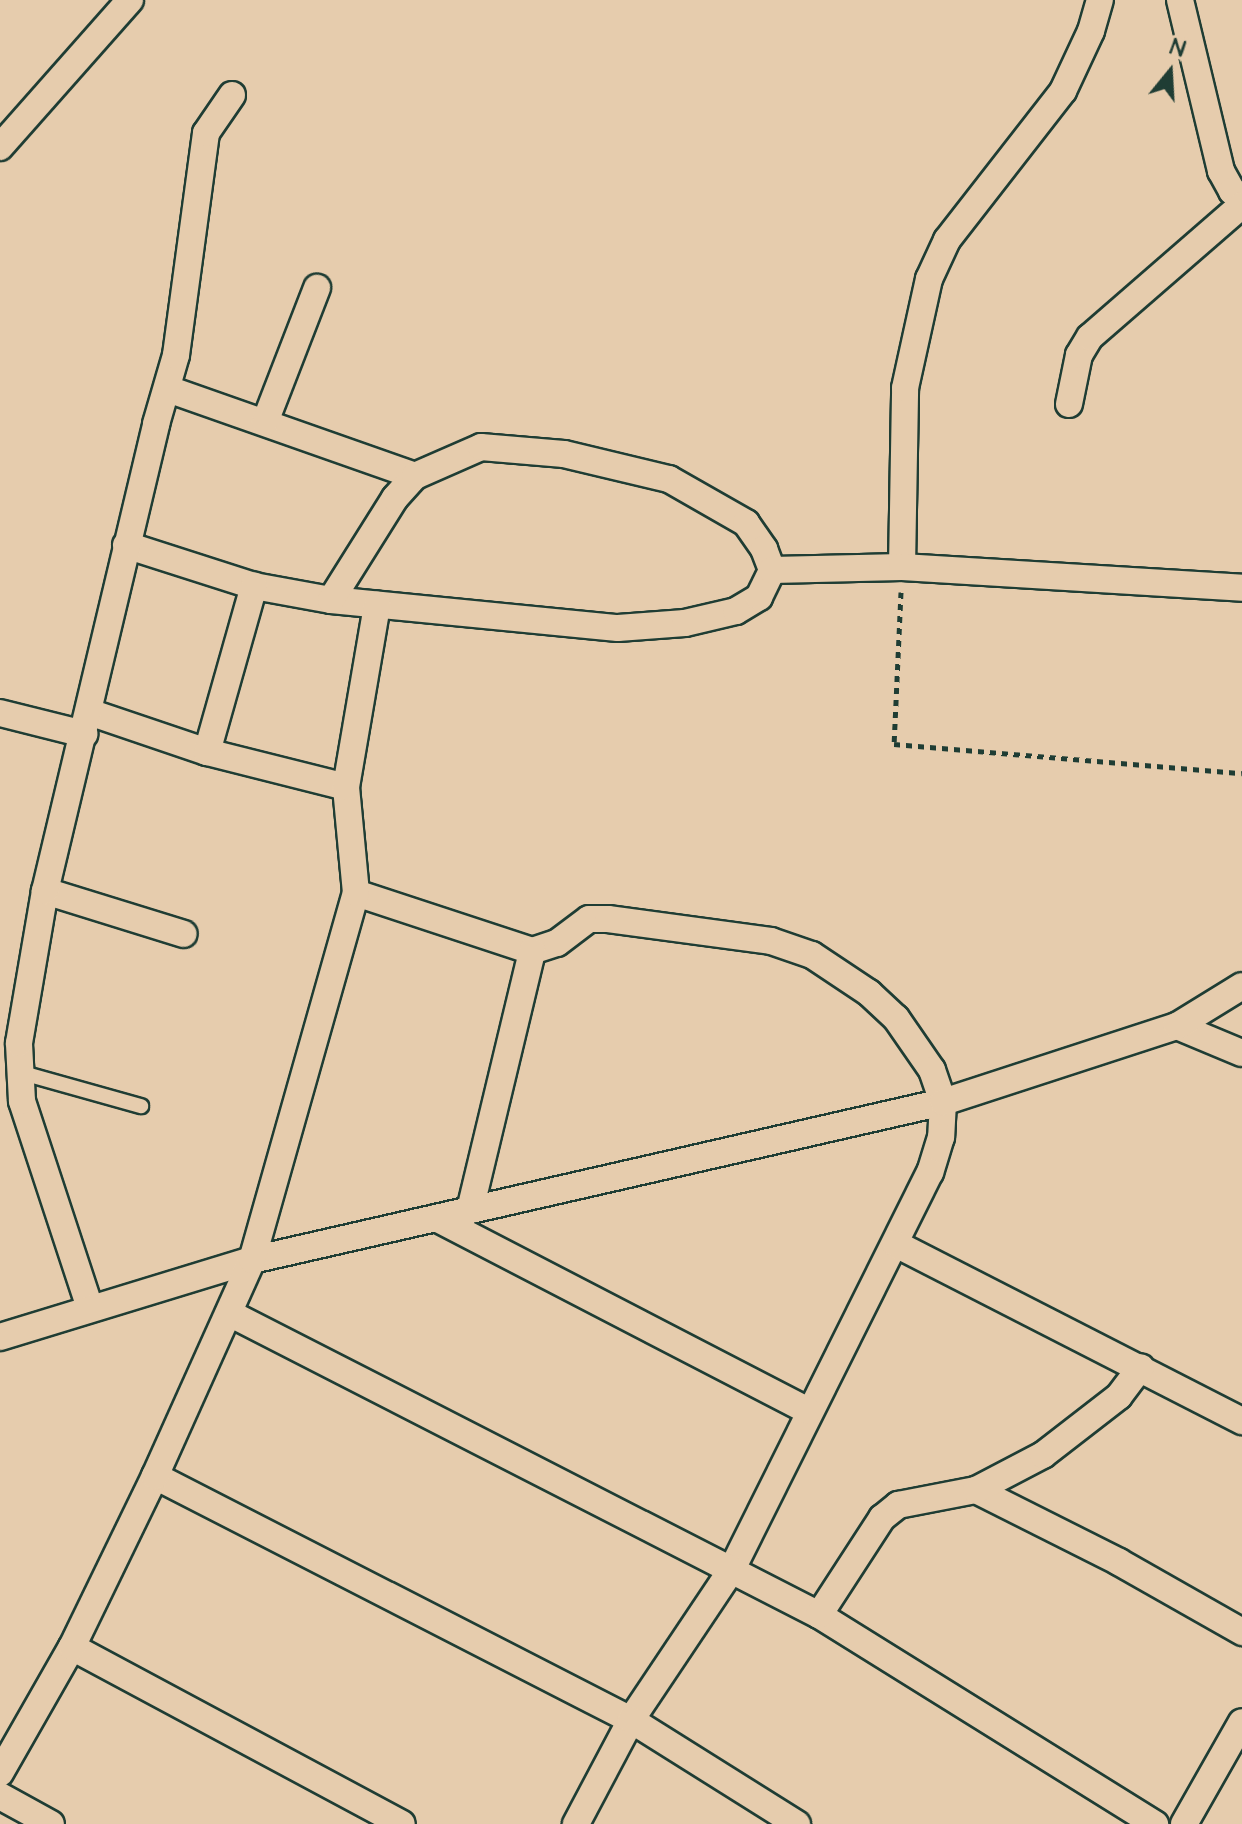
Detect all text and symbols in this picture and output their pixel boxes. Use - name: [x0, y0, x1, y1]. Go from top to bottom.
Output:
- north arrow: [1130, 32, 1210, 112]
- text: N: [1166, 32, 1189, 66]

